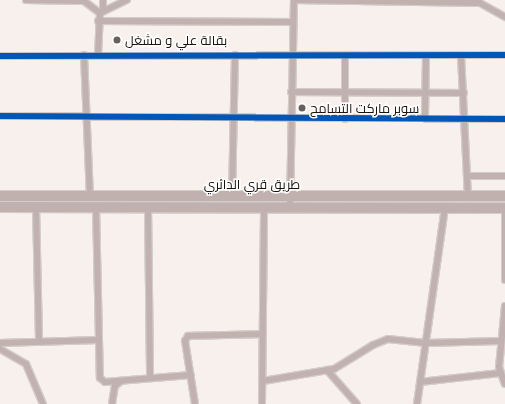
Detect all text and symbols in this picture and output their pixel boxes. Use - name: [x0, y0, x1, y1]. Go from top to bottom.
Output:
- place label: بقالة علي و مشغل: [125, 32, 227, 48]
- marker: بقالة علي و مشغل: [112, 35, 122, 45]
- place label: سوبر ماركت التسامح: [310, 100, 419, 116]
- marker: سوبر ماركت التسامح: [297, 103, 307, 113]
- street label: طريق قري الدائري: [204, 176, 300, 192]

